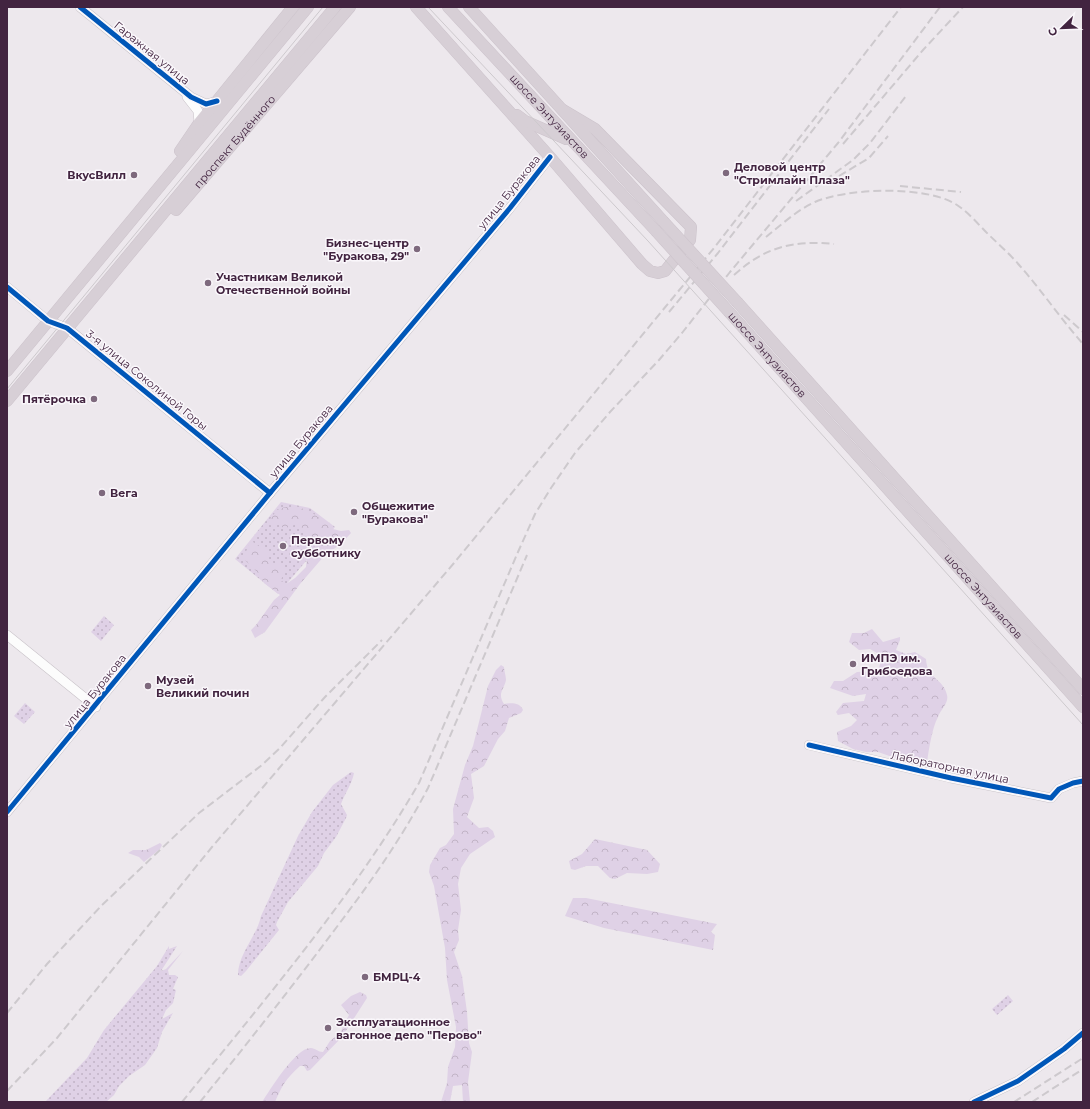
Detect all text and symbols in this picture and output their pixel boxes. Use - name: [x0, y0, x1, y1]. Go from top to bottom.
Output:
- north arrow: [1042, 8, 1082, 48]
- street label: Гаражная улица: [111, 18, 193, 88]
- text: С: [1045, 25, 1061, 38]
- street label: шоссе Энтузиастов: [507, 71, 592, 161]
- street label: проспект Будённого: [191, 92, 278, 191]
- street label: улица Буракова: [474, 152, 543, 233]
- place label: Деловой центр "Стримлайн Плаза": [734, 160, 850, 187]
- place label: ВкусВилл: [67, 168, 126, 182]
- marker: Деловой центр "Стримлайн Плаза": [721, 168, 731, 178]
- marker: ВкусВилл: [129, 170, 139, 180]
- place label: Бизнес-центр "Буракова, 29": [323, 236, 409, 263]
- marker: Бизнес-центр "Буракова, 29": [412, 244, 422, 254]
- place label: Участникам Великой Отечественной войны: [216, 270, 351, 297]
- marker: Участникам Великой Отечественной войны: [203, 278, 213, 288]
- street label: шоссе Энтузиастов: [725, 309, 809, 400]
- street label: 3-я улица Соколиной Горы: [83, 327, 211, 433]
- place label: Пятёрочка: [22, 392, 86, 406]
- marker: Пятёрочка: [89, 394, 99, 404]
- street label: улица Буракова: [266, 401, 336, 481]
- place label: Вега: [110, 486, 138, 500]
- marker: Вега: [97, 488, 107, 498]
- place label: Общежитие "Буракова": [362, 499, 435, 526]
- marker: Общежитие "Буракова": [349, 507, 359, 517]
- place label: Первому субботнику: [291, 533, 361, 560]
- marker: Первому субботнику: [278, 541, 288, 551]
- street label: шоссе Энтузиастов: [942, 550, 1026, 642]
- street label: улица Буракова: [60, 651, 129, 732]
- place label: ИМПЭ им. Грибоедова: [861, 651, 932, 678]
- marker: ИМПЭ им. Грибоедова: [848, 659, 858, 669]
- place label: Музей Великий почин: [156, 673, 249, 700]
- marker: Музей Великий почин: [143, 681, 153, 691]
- street label: Лабораторная улица: [890, 748, 1010, 786]
- place label: БМРЦ-4: [373, 970, 421, 984]
- marker: БМРЦ-4: [360, 972, 370, 982]
- place label: Эксплуатационное вагонное депо "Перово": [336, 1015, 482, 1042]
- marker: Эксплуатационное вагонное депо "Перово": [323, 1023, 333, 1033]

